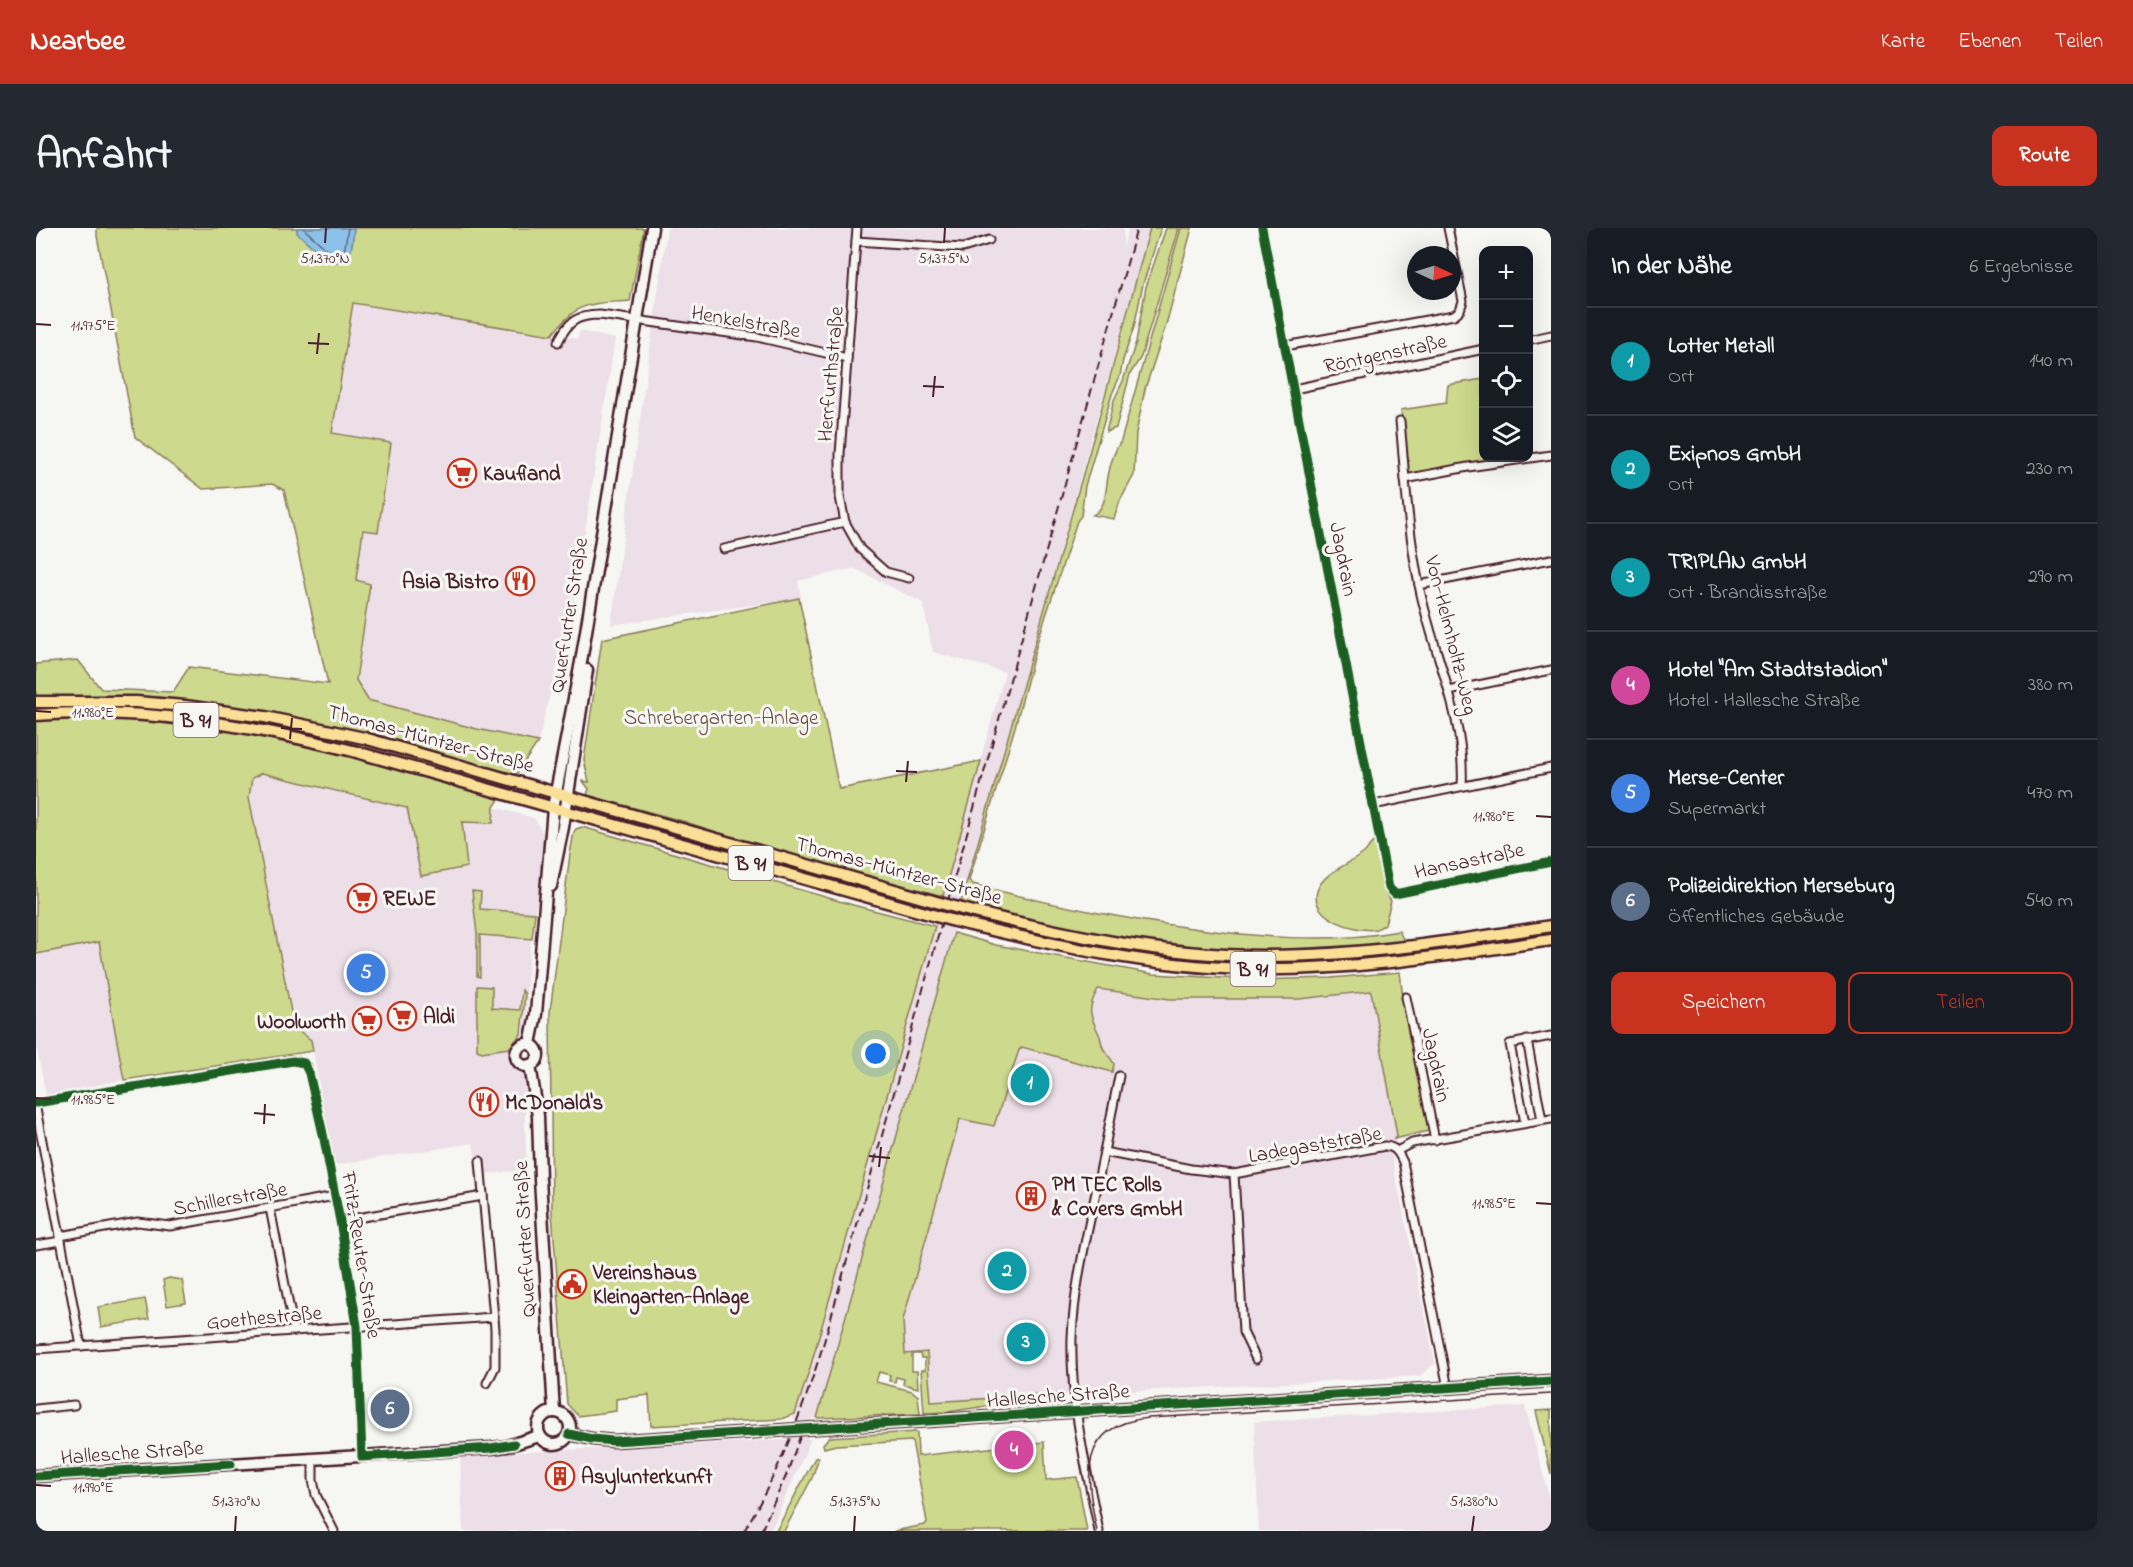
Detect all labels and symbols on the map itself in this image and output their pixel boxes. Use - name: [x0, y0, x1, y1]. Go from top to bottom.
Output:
- north arrow: [1407, 246, 1461, 300]
- text: 51.370°N: [300, 248, 350, 270]
- text: 51.375°N: [918, 248, 970, 270]
- street label: Henkelstraße: [689, 299, 803, 347]
- street label: Herrfurthstraße: [811, 305, 853, 443]
- text: 11.975°E: [71, 315, 116, 337]
- street label: Röntgenstraße: [1321, 327, 1451, 385]
- supermarket icon: Kaufland: [446, 457, 478, 489]
- place label: Kaufland: [483, 460, 561, 490]
- street label: Jagdrain: [1318, 520, 1364, 599]
- street label: Querfurter Straße: [543, 535, 597, 695]
- street label: Von-Helmholtz-Weg: [1414, 552, 1484, 719]
- restaurant icon: Asia Bistro: [504, 565, 536, 597]
- place label: Asia Bistro: [402, 568, 499, 598]
- street label: Thomas-Müntzer-Straße: [324, 698, 538, 782]
- text: 11.980°E: [72, 702, 114, 724]
- road number: B 91: [174, 703, 218, 737]
- park label: Schrebergarten-Anlage: [624, 704, 819, 736]
- text: 11.980°E: [1473, 806, 1515, 828]
- street label: Thomas-Müntzer-Straße: [792, 830, 1006, 914]
- street label: Hansastraße: [1412, 836, 1528, 888]
- road number: B 91: [728, 846, 774, 880]
- supermarket icon: REWE: [346, 882, 378, 914]
- place label: REWE: [383, 885, 437, 915]
- pin: 5: [346, 950, 386, 996]
- road number: B 91: [1230, 952, 1276, 986]
- supermarket icon: Aldi: [386, 1000, 418, 1032]
- place label: Aldi: [423, 1003, 455, 1033]
- supermarket icon: Woolworth: [351, 1005, 383, 1037]
- place label: Woolworth: [257, 1008, 346, 1038]
- street label: Jagdrain: [1411, 1026, 1457, 1106]
- your location: [861, 1039, 890, 1068]
- pin: 1: [1010, 1060, 1050, 1106]
- restaurant icon: McDonald's: [468, 1086, 500, 1118]
- text: 11.985°E: [71, 1089, 115, 1111]
- place label: McDonald's: [505, 1089, 604, 1119]
- street label: Ladegaststraße: [1246, 1119, 1385, 1174]
- street label: Querfurter Straße: [507, 1159, 545, 1318]
- street label: Fritz-Reuter-Straße: [332, 1169, 388, 1341]
- place label: PM TEC Rolls & Covers GmbH: [1051, 1171, 1183, 1225]
- street label: Schillerstraße: [171, 1175, 290, 1225]
- building icon: PM TEC Rolls & Covers GmbH: [1015, 1180, 1047, 1212]
- text: 11.985°E: [1472, 1193, 1516, 1215]
- pin: 2: [988, 1248, 1026, 1294]
- place label: Vereinshaus Kleingarten-Anlage: [592, 1259, 750, 1315]
- public building icon: Vereinshaus Kleingarten-Anlage: [556, 1268, 588, 1300]
- street label: Goethestraße: [205, 1299, 324, 1339]
- pin: 3: [1006, 1320, 1046, 1364]
- street label: Hallesche Straße: [986, 1377, 1131, 1417]
- pin: 6: [370, 1386, 410, 1432]
- pin: 4: [994, 1428, 1034, 1472]
- street label: Hallesche Straße: [60, 1434, 205, 1474]
- building icon: Asylunterkunft: [544, 1460, 576, 1492]
- place label: Asylunterkunft: [581, 1463, 714, 1495]
- text: 11.990°E: [72, 1477, 114, 1499]
- text: 51.370°N: [211, 1491, 261, 1513]
- text: 51.375°N: [829, 1491, 881, 1513]
- text: 51.380°N: [1450, 1491, 1498, 1513]

